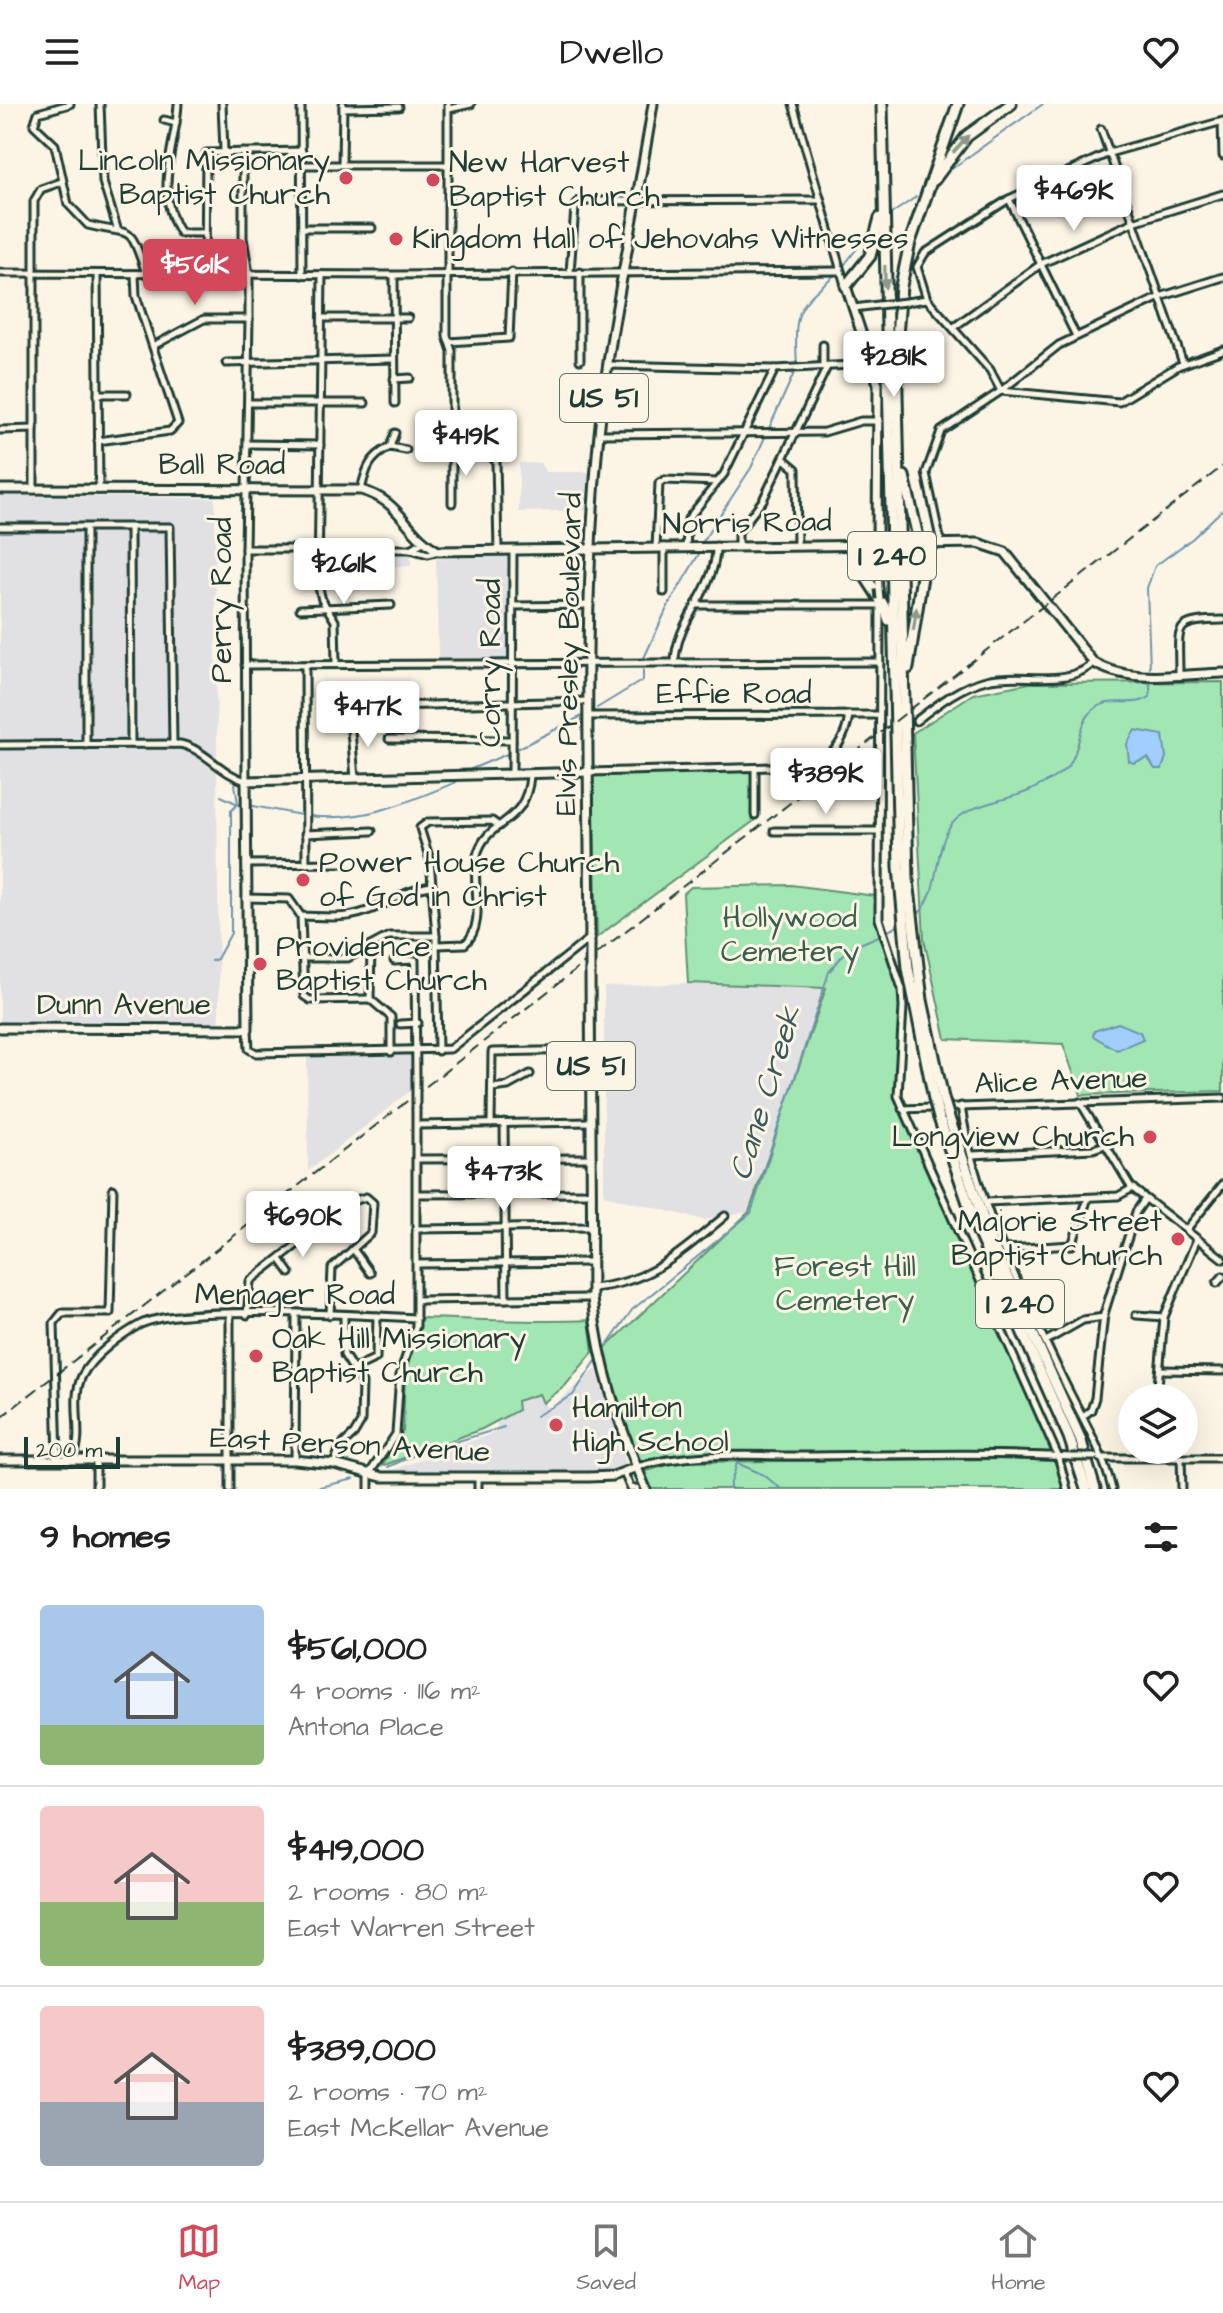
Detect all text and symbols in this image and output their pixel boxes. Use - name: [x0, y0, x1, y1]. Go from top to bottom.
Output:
- text: Dwello: [560, 27, 663, 78]
- icon: menu: [40, 30, 84, 74]
- icon: heart: [1139, 30, 1183, 74]
- one-way arrow: [951, 135, 969, 154]
- place label: Lincoln Missionary Baptist Church: [78, 140, 330, 216]
- place label: New Harvest Baptist Church: [449, 142, 660, 218]
- pin: $469K: [1018, 165, 1130, 233]
- marker: Lincoln Missionary Baptist Church: [337, 169, 355, 187]
- marker: New Harvest Baptist Church: [424, 171, 442, 189]
- text: $469K: [1034, 173, 1114, 209]
- place label: Kingdom Hall of Jehovahs Witnesses: [412, 218, 908, 261]
- marker: Kingdom Hall of Jehovahs Witnesses: [387, 230, 405, 248]
- pin: $561K: [139, 239, 251, 307]
- text: $561K: [161, 247, 229, 283]
- one-way arrow: [879, 265, 892, 290]
- pin: $281K: [838, 331, 950, 399]
- text: $281K: [861, 339, 927, 375]
- road number: US 51: [560, 374, 648, 422]
- pin: $419K: [410, 410, 522, 478]
- text: $419K: [433, 418, 499, 454]
- street label: Ball Road: [159, 444, 285, 486]
- street label: Elvis Presley Boulevard: [545, 492, 594, 816]
- street label: Norris Road: [662, 501, 832, 545]
- street label: Perry Road: [201, 517, 244, 683]
- road number: I 240: [848, 532, 936, 580]
- pin: $261K: [288, 538, 400, 606]
- text: $261K: [312, 546, 376, 582]
- street label: Corry Road: [470, 579, 513, 747]
- one-way arrow: [909, 606, 922, 631]
- street label: Effie Road: [656, 673, 812, 715]
- pin: $417K: [312, 681, 424, 749]
- text: $417K: [334, 689, 402, 725]
- pin: $389K: [770, 748, 882, 816]
- text: $389K: [788, 756, 864, 792]
- place label: Power House Church of God in Christ: [319, 842, 619, 918]
- marker: Power House Church of God in Christ: [294, 871, 312, 889]
- park label: Hollywood Cemetery: [721, 897, 859, 974]
- place label: Providence Baptist Church: [276, 926, 487, 1002]
- marker: Providence Baptist Church: [251, 955, 269, 973]
- street label: Dunn Avenue: [37, 984, 211, 1026]
- water label: Cane Creek: [718, 999, 814, 1185]
- road number: US 51: [547, 1042, 635, 1090]
- street label: Alice Avenue: [974, 1057, 1148, 1105]
- place label: Longview Church: [892, 1116, 1134, 1159]
- marker: Longview Church: [1141, 1128, 1159, 1146]
- pin: $473K: [448, 1146, 560, 1214]
- text: $473K: [465, 1154, 543, 1190]
- pin: $690K: [247, 1191, 359, 1259]
- text: $690K: [264, 1199, 342, 1235]
- place label: Majorie Street Baptist Church: [951, 1201, 1162, 1277]
- marker: Majorie Street Baptist Church: [1169, 1230, 1187, 1248]
- park label: Forest Hill Cemetery: [774, 1246, 916, 1323]
- street label: Menager Road: [195, 1274, 395, 1317]
- road number: I 240: [976, 1280, 1064, 1328]
- place label: Oak Hill Missionary Baptist Church: [272, 1318, 526, 1394]
- marker: Oak Hill Missionary Baptist Church: [247, 1347, 265, 1365]
- map controls: [1118, 1384, 1198, 1464]
- button: layers: [1118, 1384, 1198, 1464]
- place label: Hamilton High School: [572, 1387, 729, 1464]
- marker: Hamilton High School: [547, 1416, 565, 1434]
- street label: East Person Avenue: [209, 1417, 491, 1473]
- scale bar: [24, 1433, 120, 1469]
- text: 200 m: [36, 1435, 102, 1466]
- text: 9 homes: [40, 1513, 171, 1561]
- icon: filters: [1139, 1515, 1183, 1559]
- text: $561,000: [288, 1625, 427, 1673]
- icon: home: [104, 1637, 200, 1733]
- icon: heart: [1139, 1663, 1183, 1707]
- text: 4 rooms · 116 m²: [288, 1673, 481, 1709]
- text: Antona Place: [288, 1709, 444, 1745]
- text: $419,000: [288, 1826, 424, 1874]
- icon: home: [104, 1838, 200, 1934]
- icon: heart: [1139, 1864, 1183, 1908]
- text: 2 rooms · 80 m²: [288, 1874, 488, 1910]
- text: East Warren Street: [288, 1910, 535, 1946]
- text: $389,000: [288, 2026, 436, 2074]
- icon: home: [104, 2038, 200, 2134]
- icon: heart: [1139, 2064, 1183, 2108]
- text: 2 rooms · 70 m²: [288, 2074, 487, 2110]
- text: East McKellar Avenue: [288, 2110, 549, 2146]
- tab: Map: [177, 2219, 221, 2298]
- tab: Saved: [576, 2219, 636, 2298]
- tab: Home: [991, 2219, 1046, 2298]

